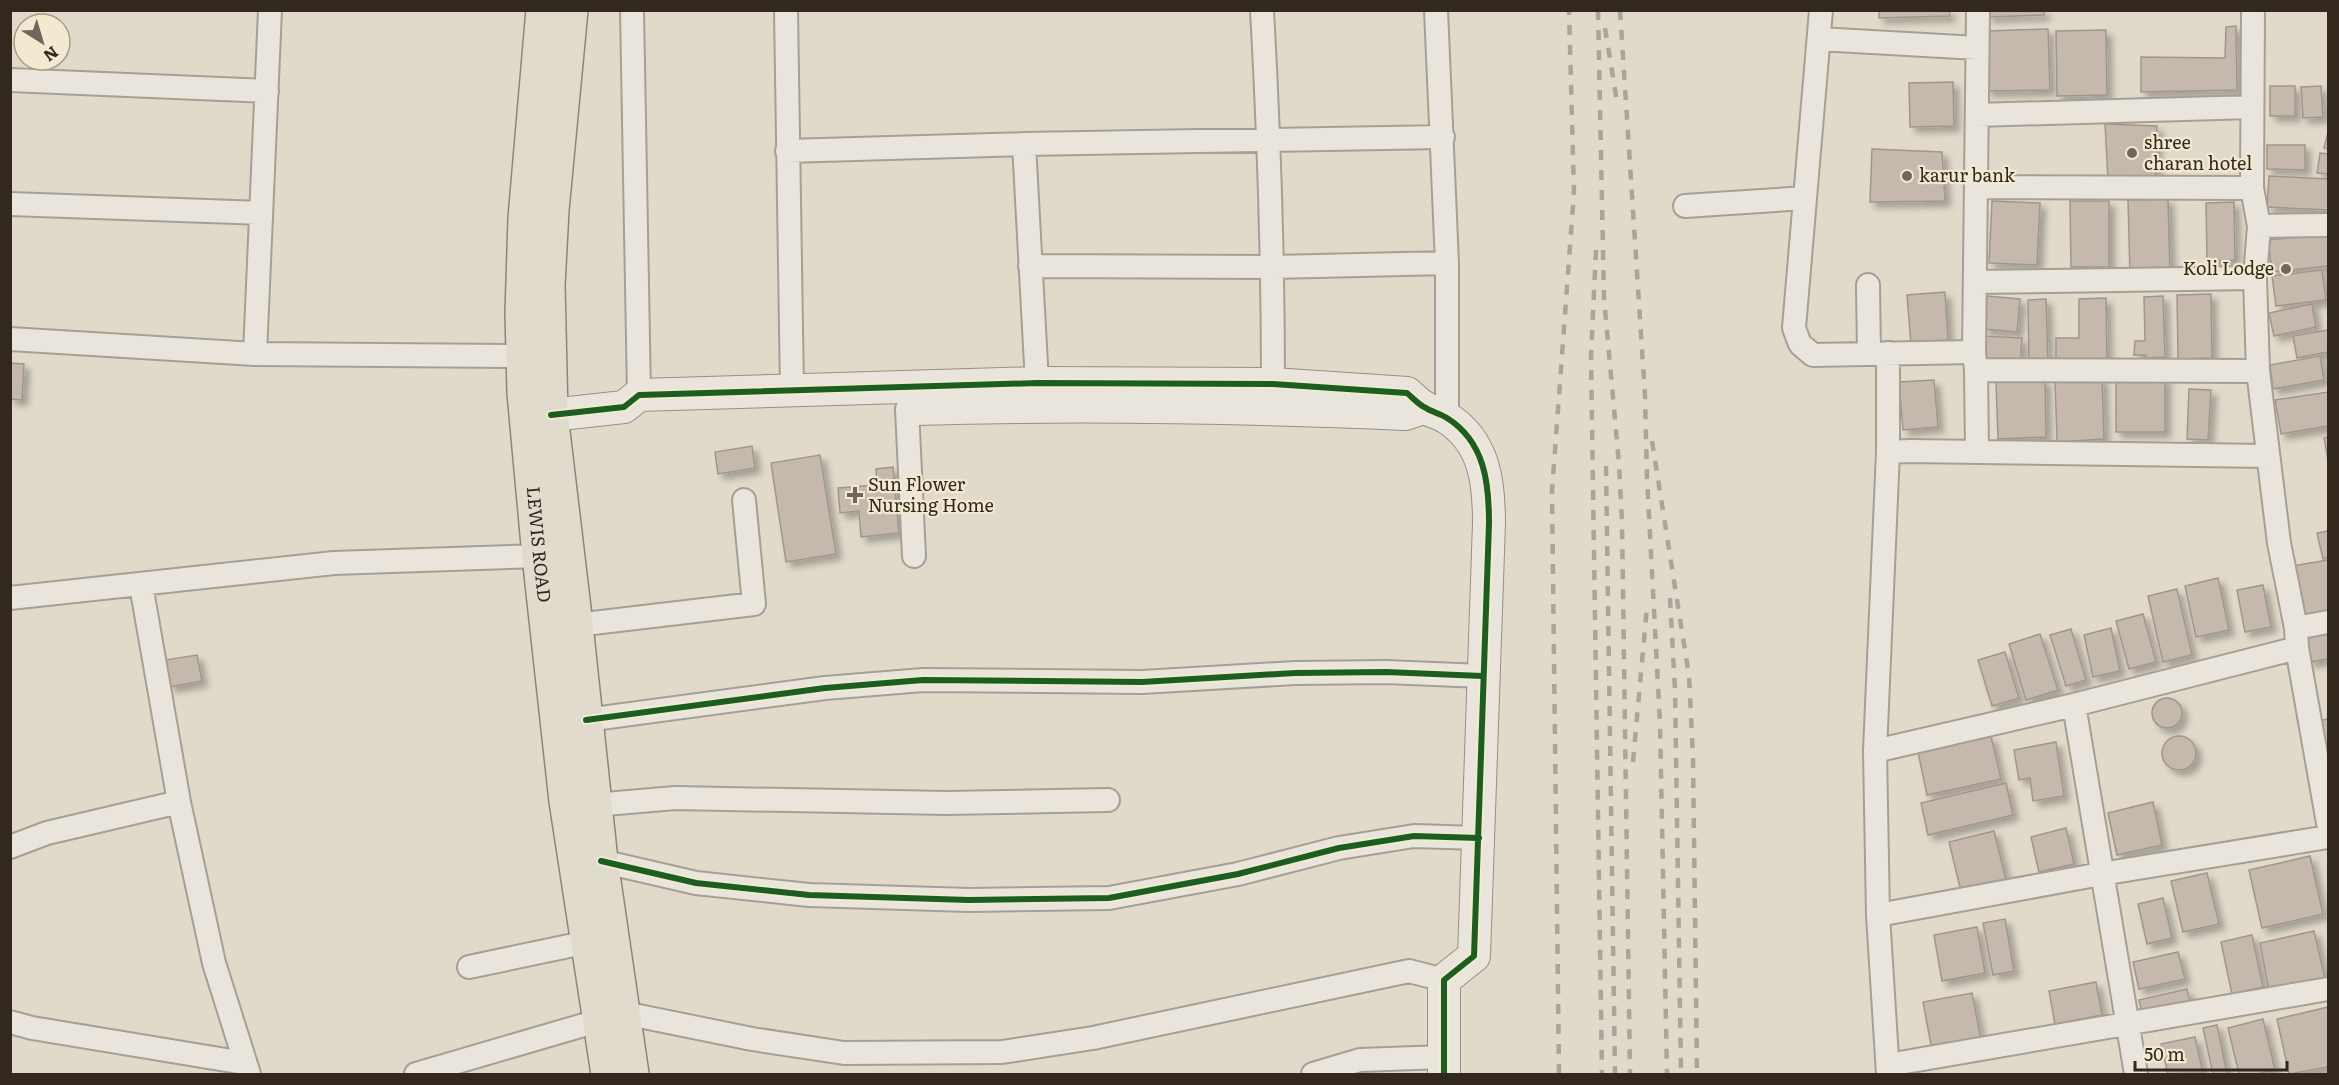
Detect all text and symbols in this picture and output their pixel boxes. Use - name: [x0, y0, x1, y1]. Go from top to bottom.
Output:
- north arrow: [12, 12, 72, 72]
- text: N: [39, 41, 64, 68]
- place label: shree charan hotel: [2144, 128, 2252, 176]
- marker: shree charan hotel: [2125, 146, 2139, 160]
- place label: karur bank: [1919, 161, 2016, 188]
- marker: karur bank: [1900, 169, 1914, 183]
- place label: Koli Lodge: [2183, 254, 2274, 281]
- marker: Koli Lodge: [2279, 262, 2293, 276]
- place label: Sun Flower Nursing Home: [868, 470, 994, 518]
- street label: LEWIS ROAD: [521, 485, 559, 604]
- marker: Sun Flower Nursing Home: [846, 486, 864, 504]
- scale bar: [2135, 1034, 2286, 1072]
- text: 50 m: [2144, 1040, 2185, 1067]

